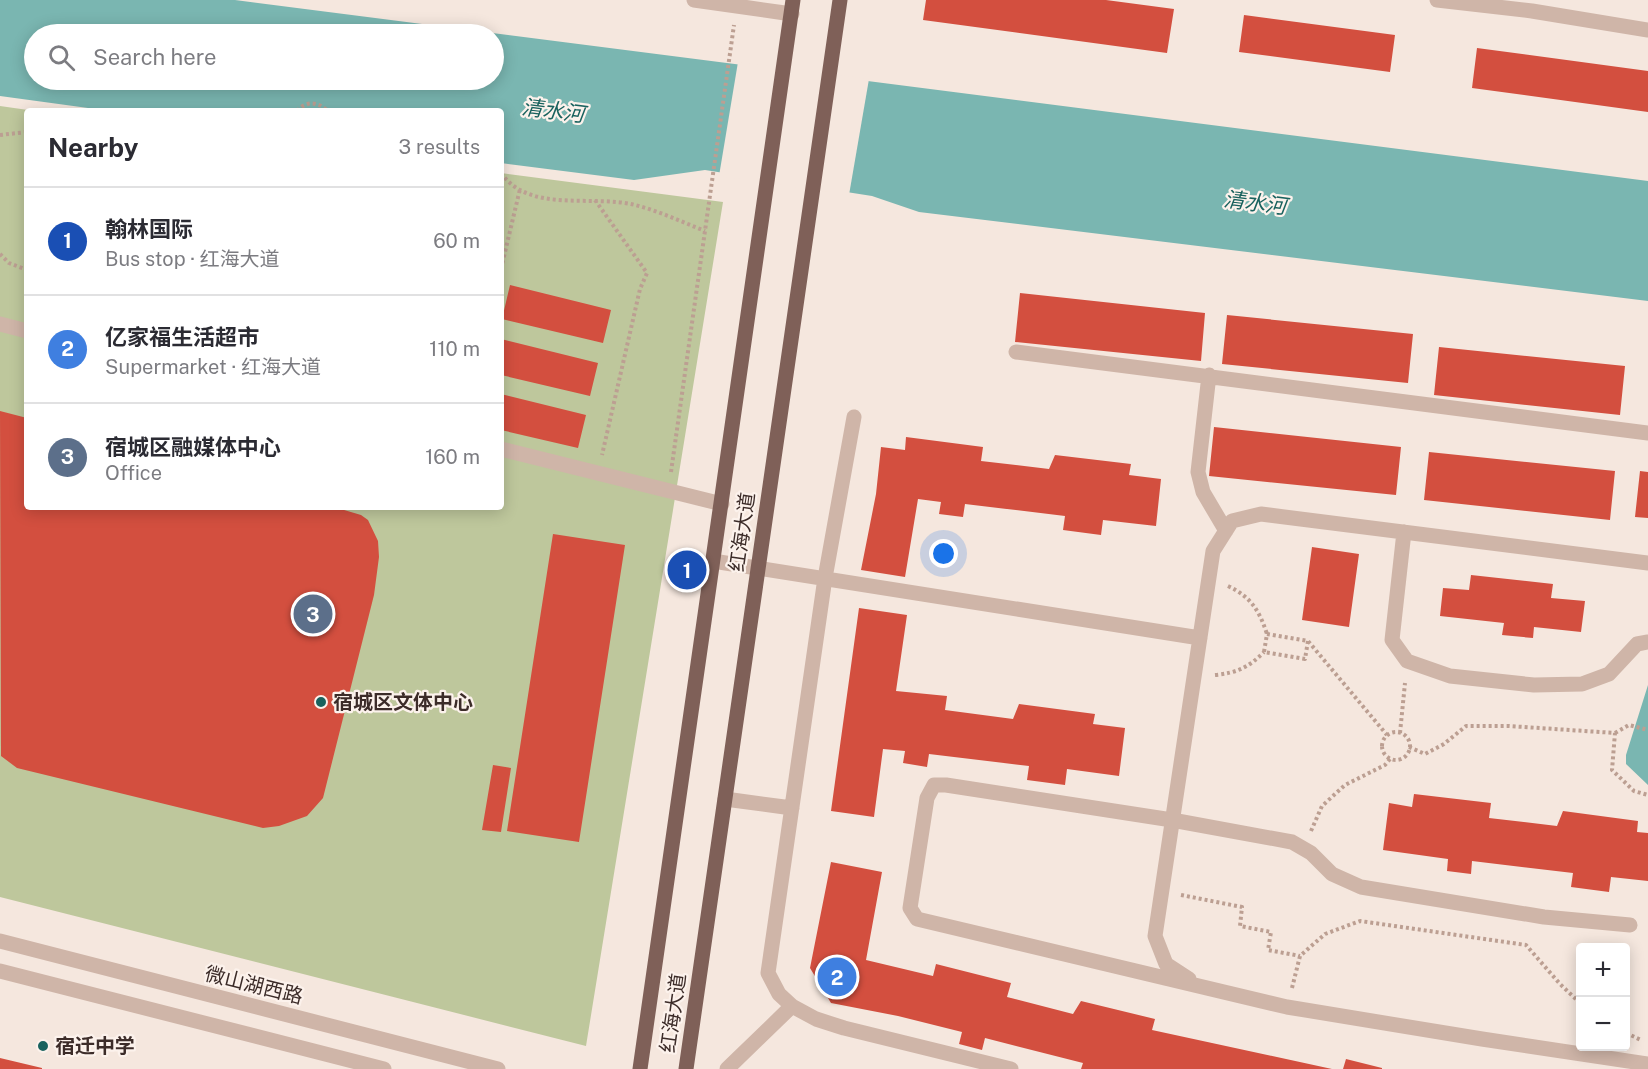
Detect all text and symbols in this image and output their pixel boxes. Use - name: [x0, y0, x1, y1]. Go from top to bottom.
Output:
- search box: [24, 24, 504, 90]
- icon: search: [45, 41, 78, 74]
- text: Search here: [93, 44, 217, 70]
- water label: 清水河: [520, 94, 590, 127]
- text: Nearby: [48, 132, 138, 163]
- text: 3 results: [399, 135, 480, 159]
- water label: 清水河: [1222, 186, 1292, 219]
- text: 翰林国际: [105, 216, 193, 242]
- text: 1: [63, 229, 72, 253]
- text: 60 m: [433, 229, 480, 253]
- text: Bus stop · 红海大道: [105, 247, 280, 271]
- text: 亿家福生活超市: [105, 324, 259, 350]
- text: 2: [61, 337, 74, 361]
- text: 110 m: [429, 337, 480, 361]
- text: Supermarket · 红海大道: [105, 355, 321, 379]
- text: 宿城区融媒体中心: [105, 434, 281, 460]
- text: 3: [61, 445, 74, 469]
- text: 160 m: [425, 445, 480, 469]
- text: Office: [105, 461, 162, 485]
- street label: 红海大道: [725, 491, 759, 573]
- your location: [929, 539, 958, 568]
- pin: 1: [668, 548, 706, 592]
- pin: 3: [294, 592, 332, 636]
- place label: 宿城区文体中心: [333, 690, 473, 714]
- marker: 宿城区文体中心: [314, 695, 328, 709]
- map controls: [1576, 943, 1630, 1051]
- button: +: [1576, 943, 1630, 997]
- pin: 2: [818, 954, 856, 1000]
- street label: 微山湖西路: [203, 961, 305, 1009]
- street label: 红海大道: [656, 972, 690, 1054]
- button: −: [1576, 997, 1630, 1051]
- place label: 宿迁中学: [55, 1034, 135, 1058]
- marker: 宿迁中学: [36, 1039, 50, 1053]

